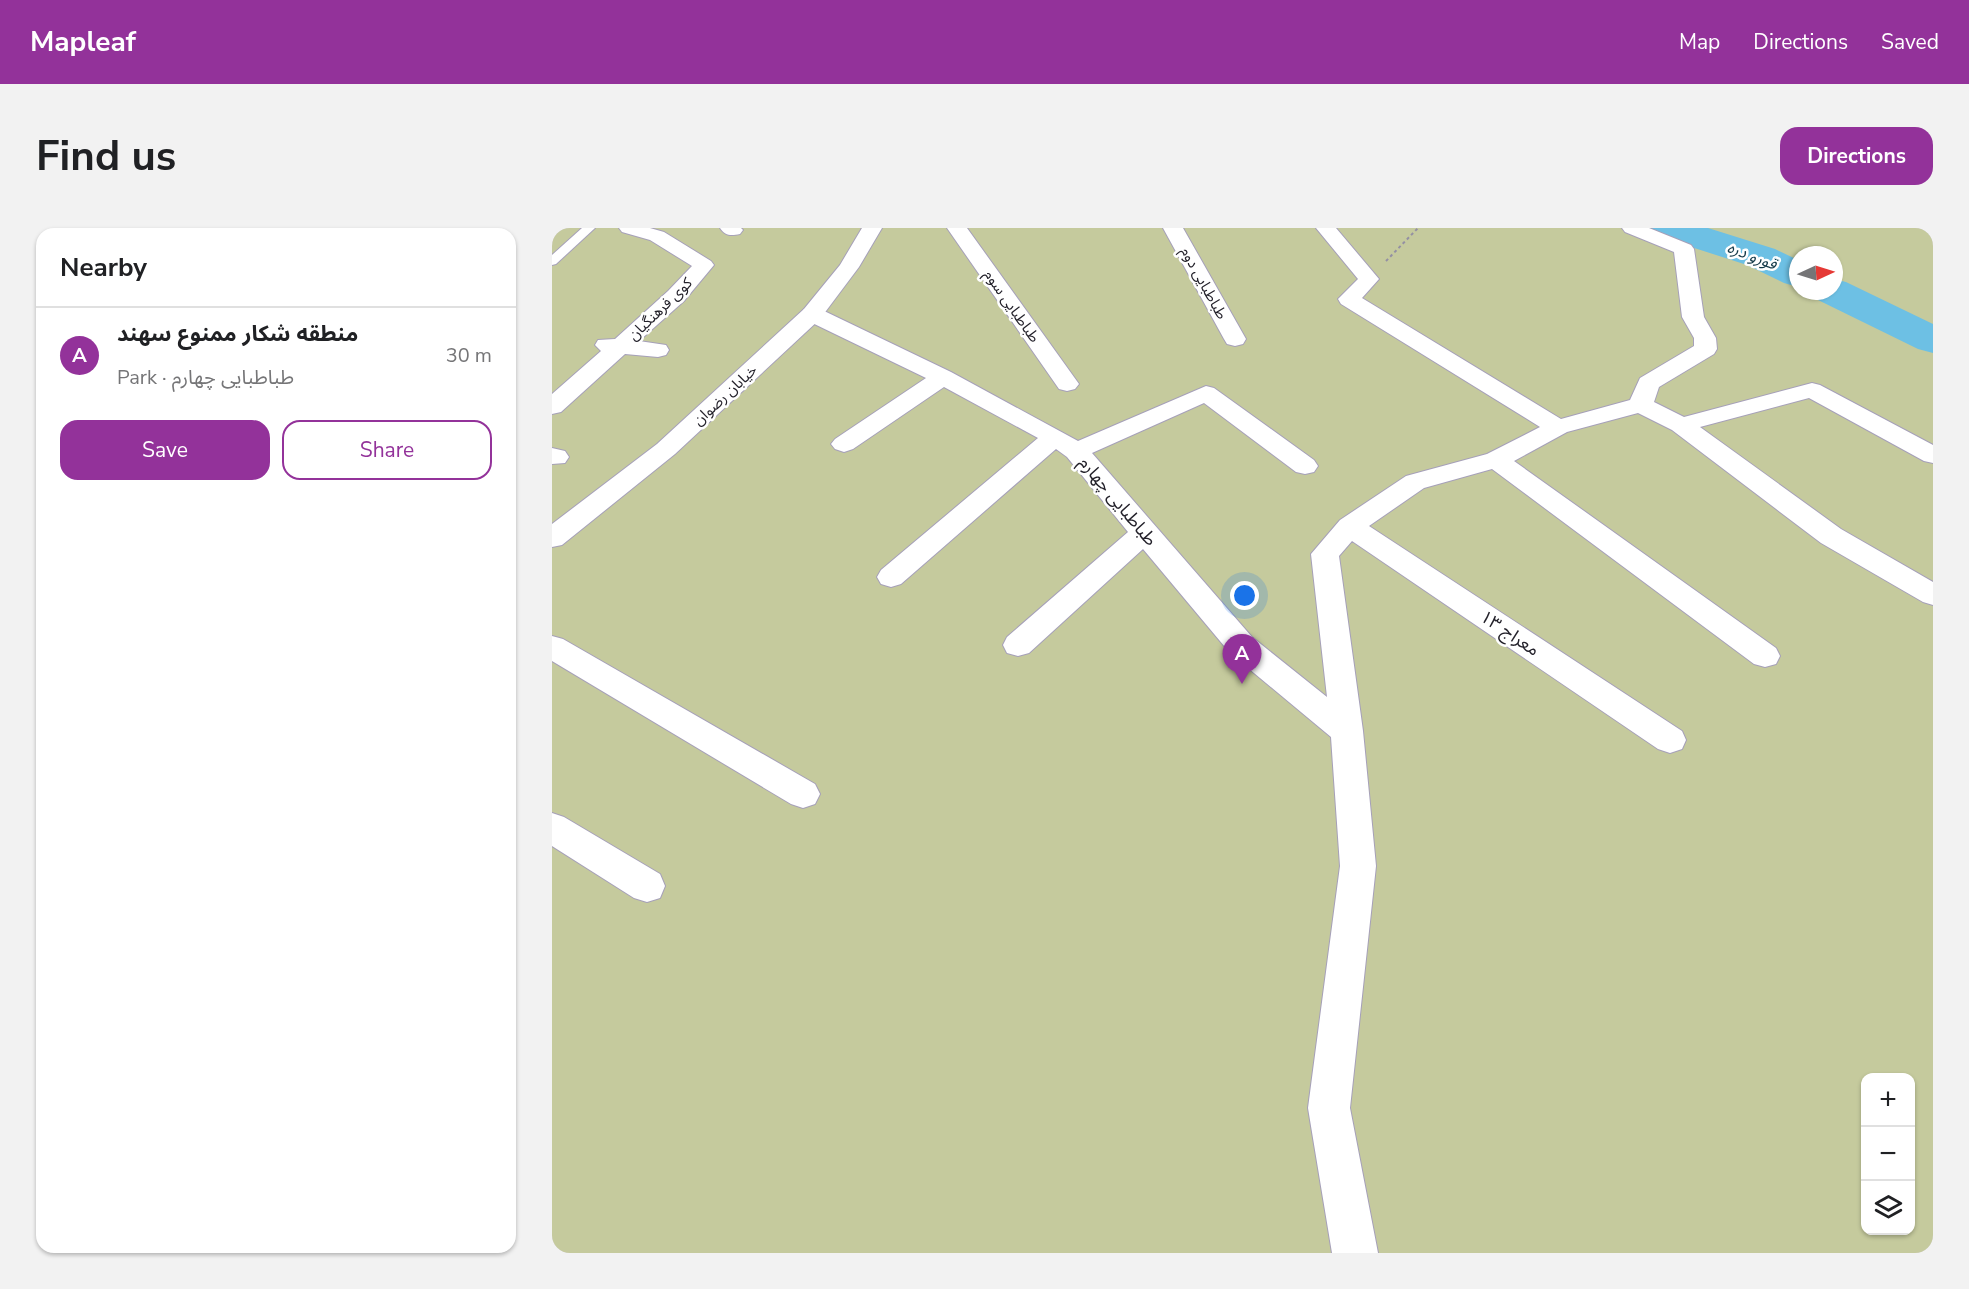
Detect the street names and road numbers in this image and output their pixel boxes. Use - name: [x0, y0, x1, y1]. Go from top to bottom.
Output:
- street label: طباطبایی دوم: [1175, 243, 1232, 323]
- street label: طباطبایی سوم: [979, 266, 1045, 347]
- street label: کوی فرهنگیان: [623, 273, 697, 345]
- street label: خیابان رضوان: [689, 360, 762, 430]
- street label: طباطبایی چهارم: [1072, 451, 1163, 552]
- street label: معراج ۱۳: [1475, 604, 1544, 662]

